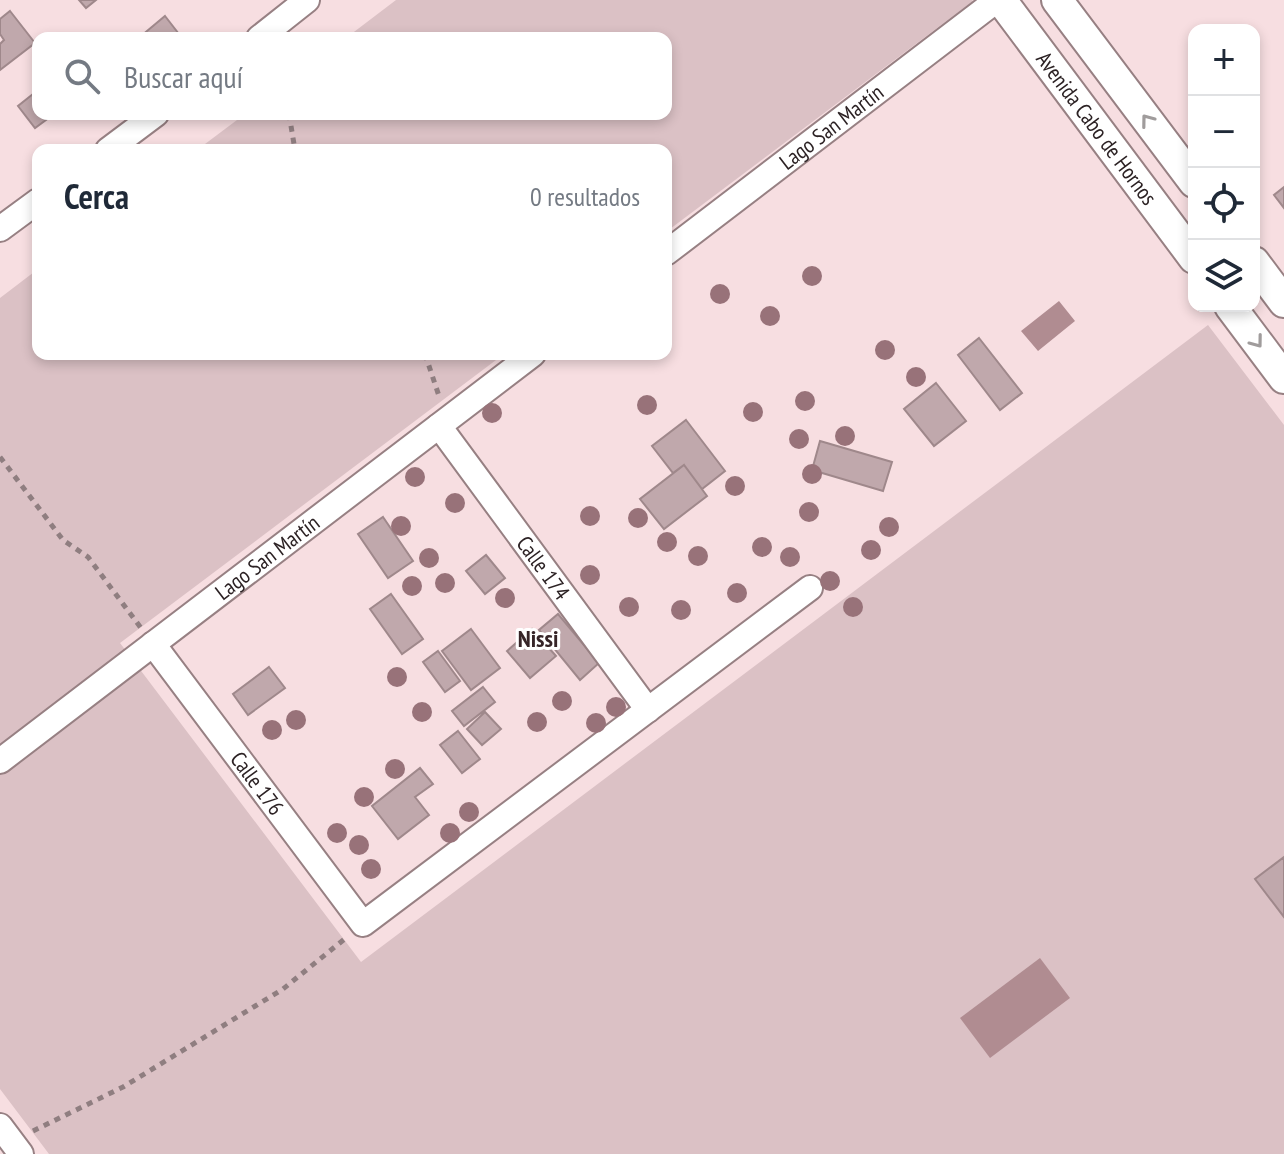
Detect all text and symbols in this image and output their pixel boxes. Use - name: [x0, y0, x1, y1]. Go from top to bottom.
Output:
- map controls: [1188, 24, 1260, 312]
- button: +: [1188, 24, 1260, 96]
- search box: [32, 32, 672, 120]
- street label: Avenida Cabo de Hornos: [1030, 46, 1163, 210]
- icon: search: [60, 54, 104, 98]
- text: Buscar aquí: [124, 57, 243, 96]
- street label: Lago San Martín: [774, 78, 889, 175]
- button: −: [1188, 96, 1260, 168]
- one-way arrow: [1143, 114, 1157, 129]
- button: locate: [1188, 168, 1260, 240]
- text: Cerca: [64, 174, 129, 218]
- text: 0 resultados: [530, 180, 640, 213]
- button: layers: [1188, 240, 1260, 312]
- one-way arrow: [1248, 333, 1262, 348]
- street label: Lago San Martín: [209, 508, 325, 606]
- street label: Calle 174: [511, 530, 576, 605]
- district label: Nissi: [518, 623, 558, 654]
- street label: Calle 176: [224, 746, 290, 821]

